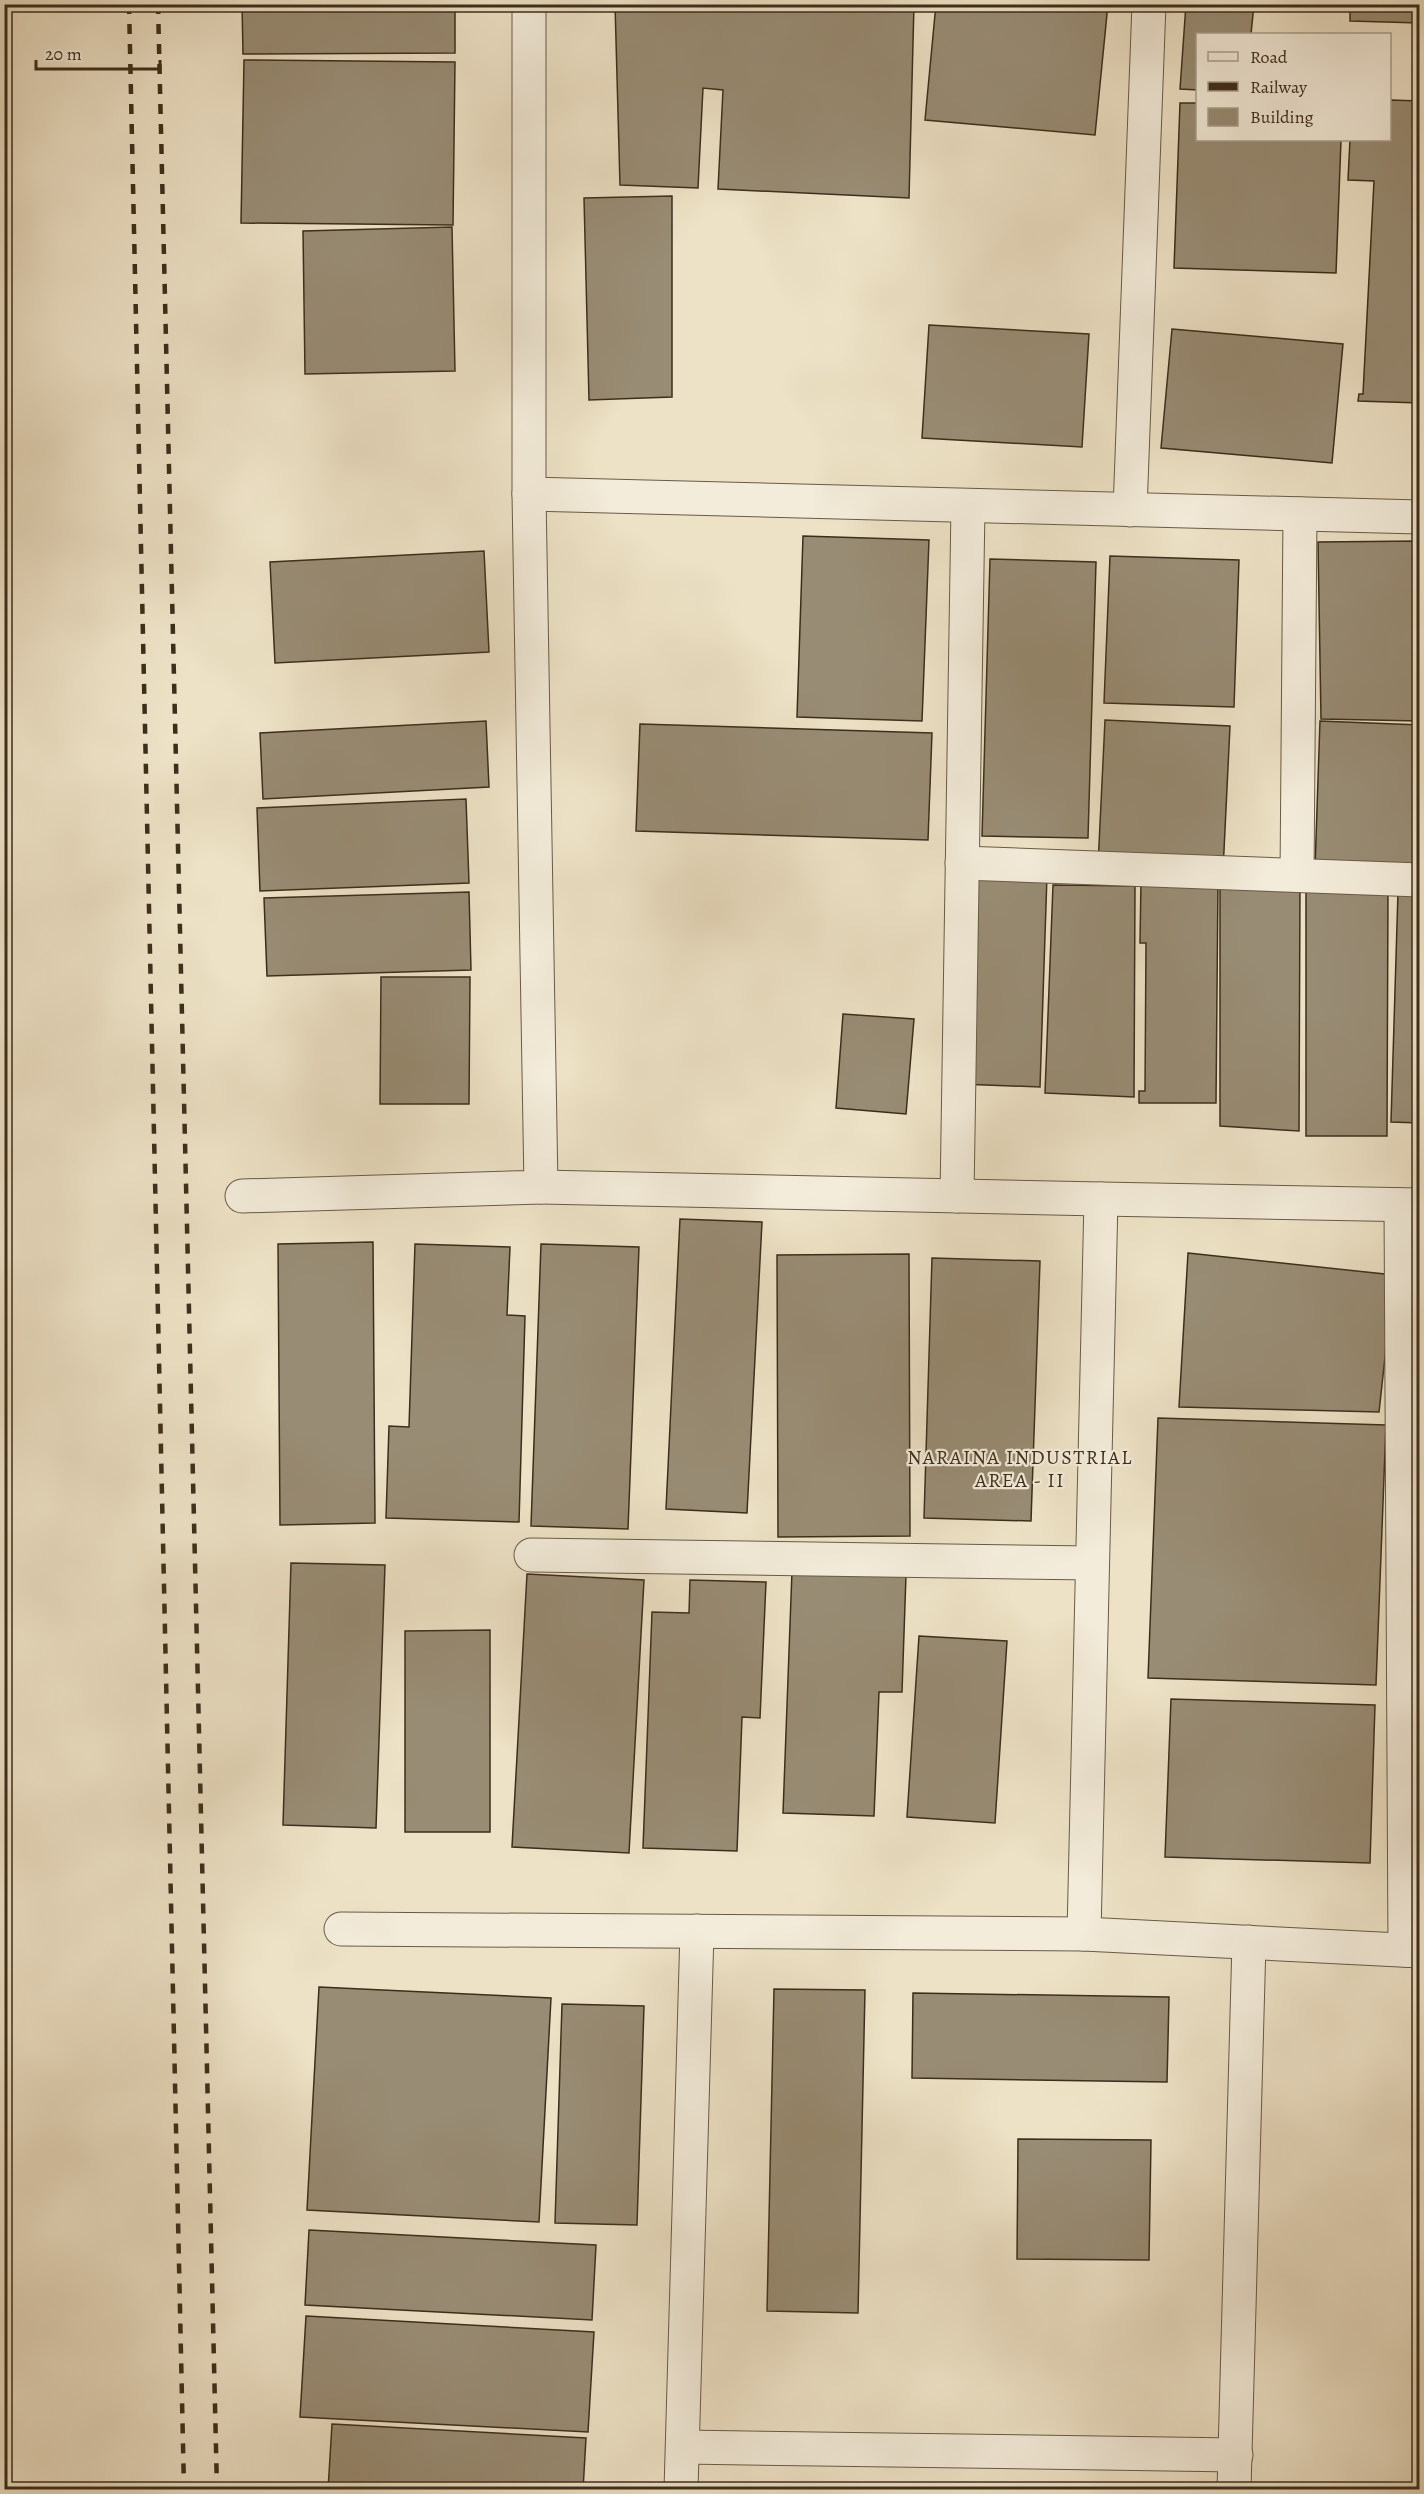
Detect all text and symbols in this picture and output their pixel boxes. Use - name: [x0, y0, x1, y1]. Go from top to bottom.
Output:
- scale bar: [36, 33, 160, 71]
- legend: [1196, 33, 1391, 141]
- text: 20 m: [45, 42, 82, 66]
- text: Road: [1250, 45, 1288, 69]
- text: Railway: [1250, 75, 1308, 99]
- text: Building: [1250, 105, 1314, 129]
- district label: NARAINA INDUSTRIAL AREA - II: [907, 1444, 1133, 1494]

